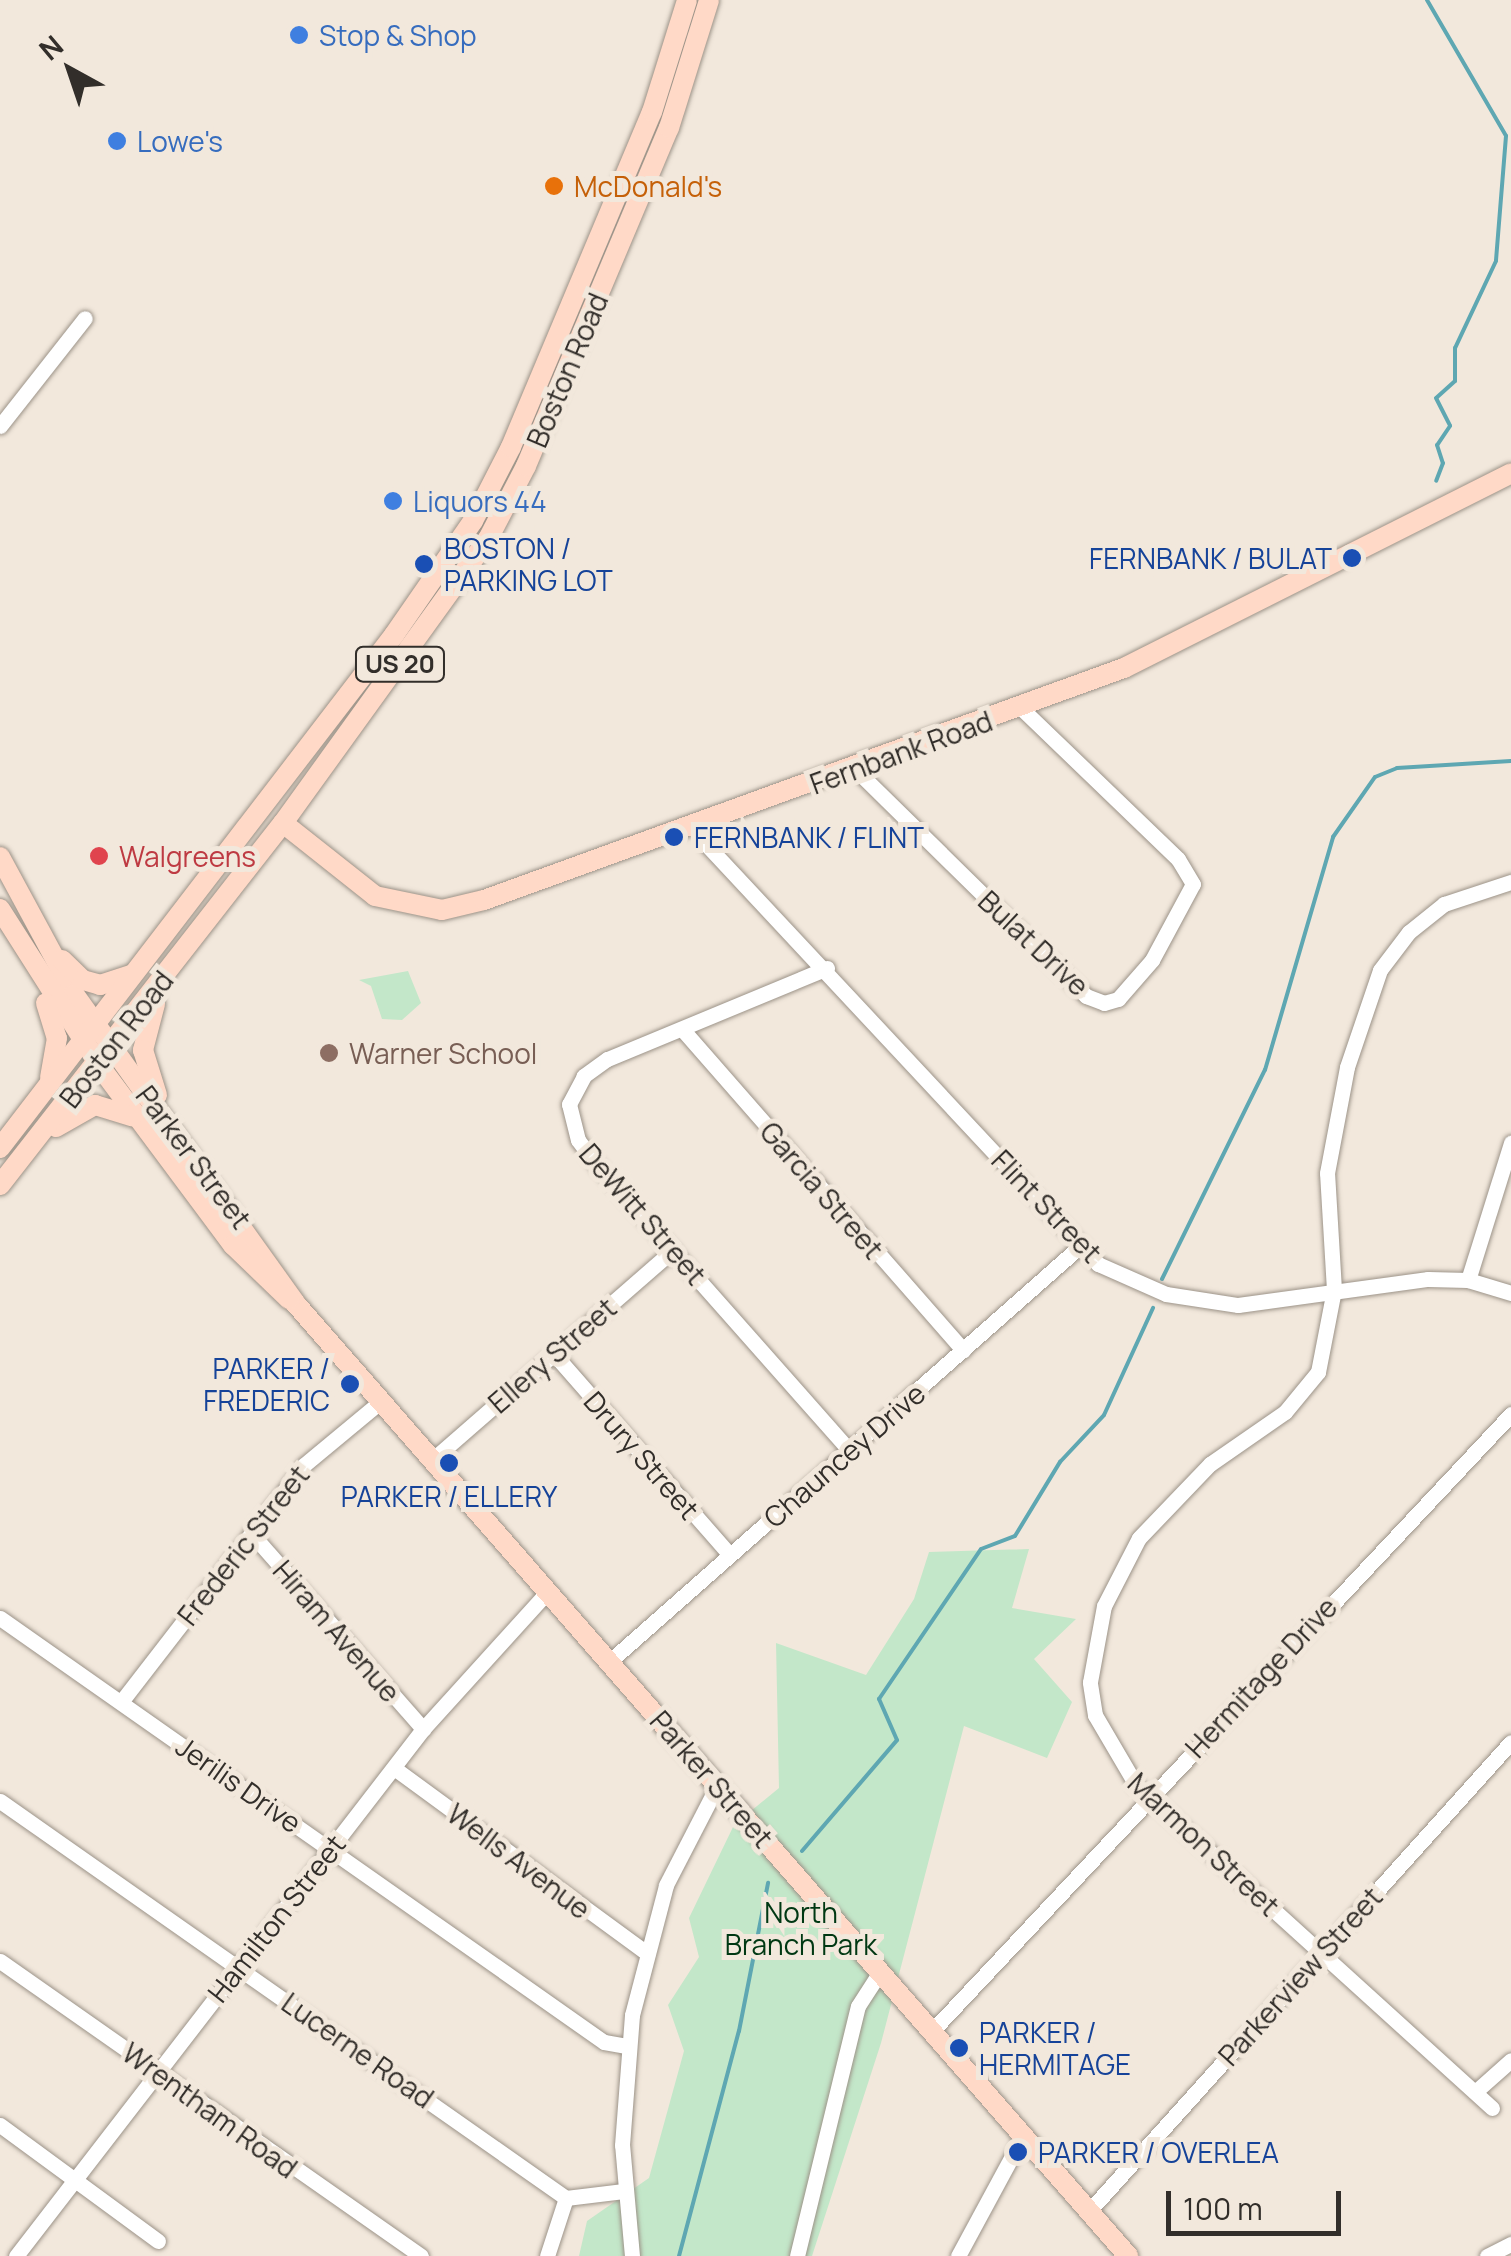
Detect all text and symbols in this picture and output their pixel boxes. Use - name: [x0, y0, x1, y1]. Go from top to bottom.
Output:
- place label: Stop & Shop: [319, 18, 477, 52]
- north arrow: [20, 20, 120, 120]
- marker: Stop & Shop: [288, 24, 310, 46]
- text: N: [31, 26, 71, 68]
- place label: Lowe's: [137, 124, 223, 158]
- marker: Lowe's: [106, 130, 128, 152]
- place label: McDonald's: [574, 169, 722, 203]
- marker: McDonald's: [543, 175, 565, 197]
- street label: Boston Road: [519, 288, 615, 452]
- place label: Liquors 44: [413, 484, 547, 518]
- marker: Liquors 44: [382, 490, 404, 512]
- place label: BOSTON / PARKING LOT: [444, 531, 613, 597]
- place label: FERNBANK / BULAT: [1089, 541, 1332, 575]
- marker: FERNBANK / BULAT: [1341, 547, 1363, 569]
- marker: BOSTON / PARKING LOT: [413, 553, 435, 575]
- road number: US 20: [352, 644, 448, 684]
- street label: Fernbank Road: [805, 703, 997, 801]
- place label: FERNBANK / FLINT: [694, 820, 924, 854]
- marker: FERNBANK / FLINT: [663, 826, 685, 848]
- place label: Walgreens: [119, 839, 256, 873]
- marker: Walgreens: [88, 845, 110, 867]
- street label: Bulat Drive: [972, 884, 1096, 1002]
- street label: Boston Road: [52, 964, 180, 1114]
- place label: Warner School: [349, 1036, 537, 1070]
- marker: Warner School: [318, 1042, 340, 1064]
- street label: Parker Street: [129, 1079, 259, 1235]
- street label: Garcia Street: [754, 1115, 890, 1265]
- street label: DeWitt Street: [573, 1137, 713, 1291]
- street label: Flint Street: [985, 1143, 1109, 1269]
- street label: Ellery Street: [481, 1291, 623, 1419]
- place label: PARKER / FREDERIC: [203, 1351, 330, 1417]
- marker: PARKER / FREDERIC: [339, 1373, 361, 1395]
- street label: Chauncey Drive: [757, 1376, 931, 1534]
- street label: Drury Street: [577, 1384, 707, 1526]
- marker: PARKER / ELLERY: [438, 1452, 460, 1474]
- street label: Frederic Street: [170, 1459, 316, 1631]
- place label: PARKER / ELLERY: [341, 1479, 557, 1513]
- street label: Hiram Avenue: [267, 1554, 407, 1708]
- street label: Hermitage Drive: [1178, 1590, 1344, 1764]
- street label: Parker Street: [644, 1704, 780, 1854]
- street label: Jerilis Drive: [170, 1729, 308, 1839]
- street label: Marmon Street: [1122, 1766, 1286, 1922]
- street label: Wells Avenue: [441, 1796, 597, 1926]
- street label: Hamilton Street: [200, 1828, 352, 2008]
- street label: Parkerview Street: [1211, 1880, 1389, 2072]
- park label: North Branch Park: [725, 1895, 877, 1961]
- street label: Lucerne Road: [276, 1985, 440, 2115]
- place label: PARKER / HERMITAGE: [979, 2015, 1131, 2081]
- street label: Wrentham Road: [116, 2035, 304, 2185]
- marker: PARKER / HERMITAGE: [948, 2037, 970, 2059]
- place label: PARKER / OVERLEA: [1038, 2135, 1279, 2169]
- marker: PARKER / OVERLEA: [1007, 2141, 1029, 2163]
- scale bar: [1171, 2171, 1346, 2233]
- text: 100 m: [1183, 2188, 1263, 2229]

